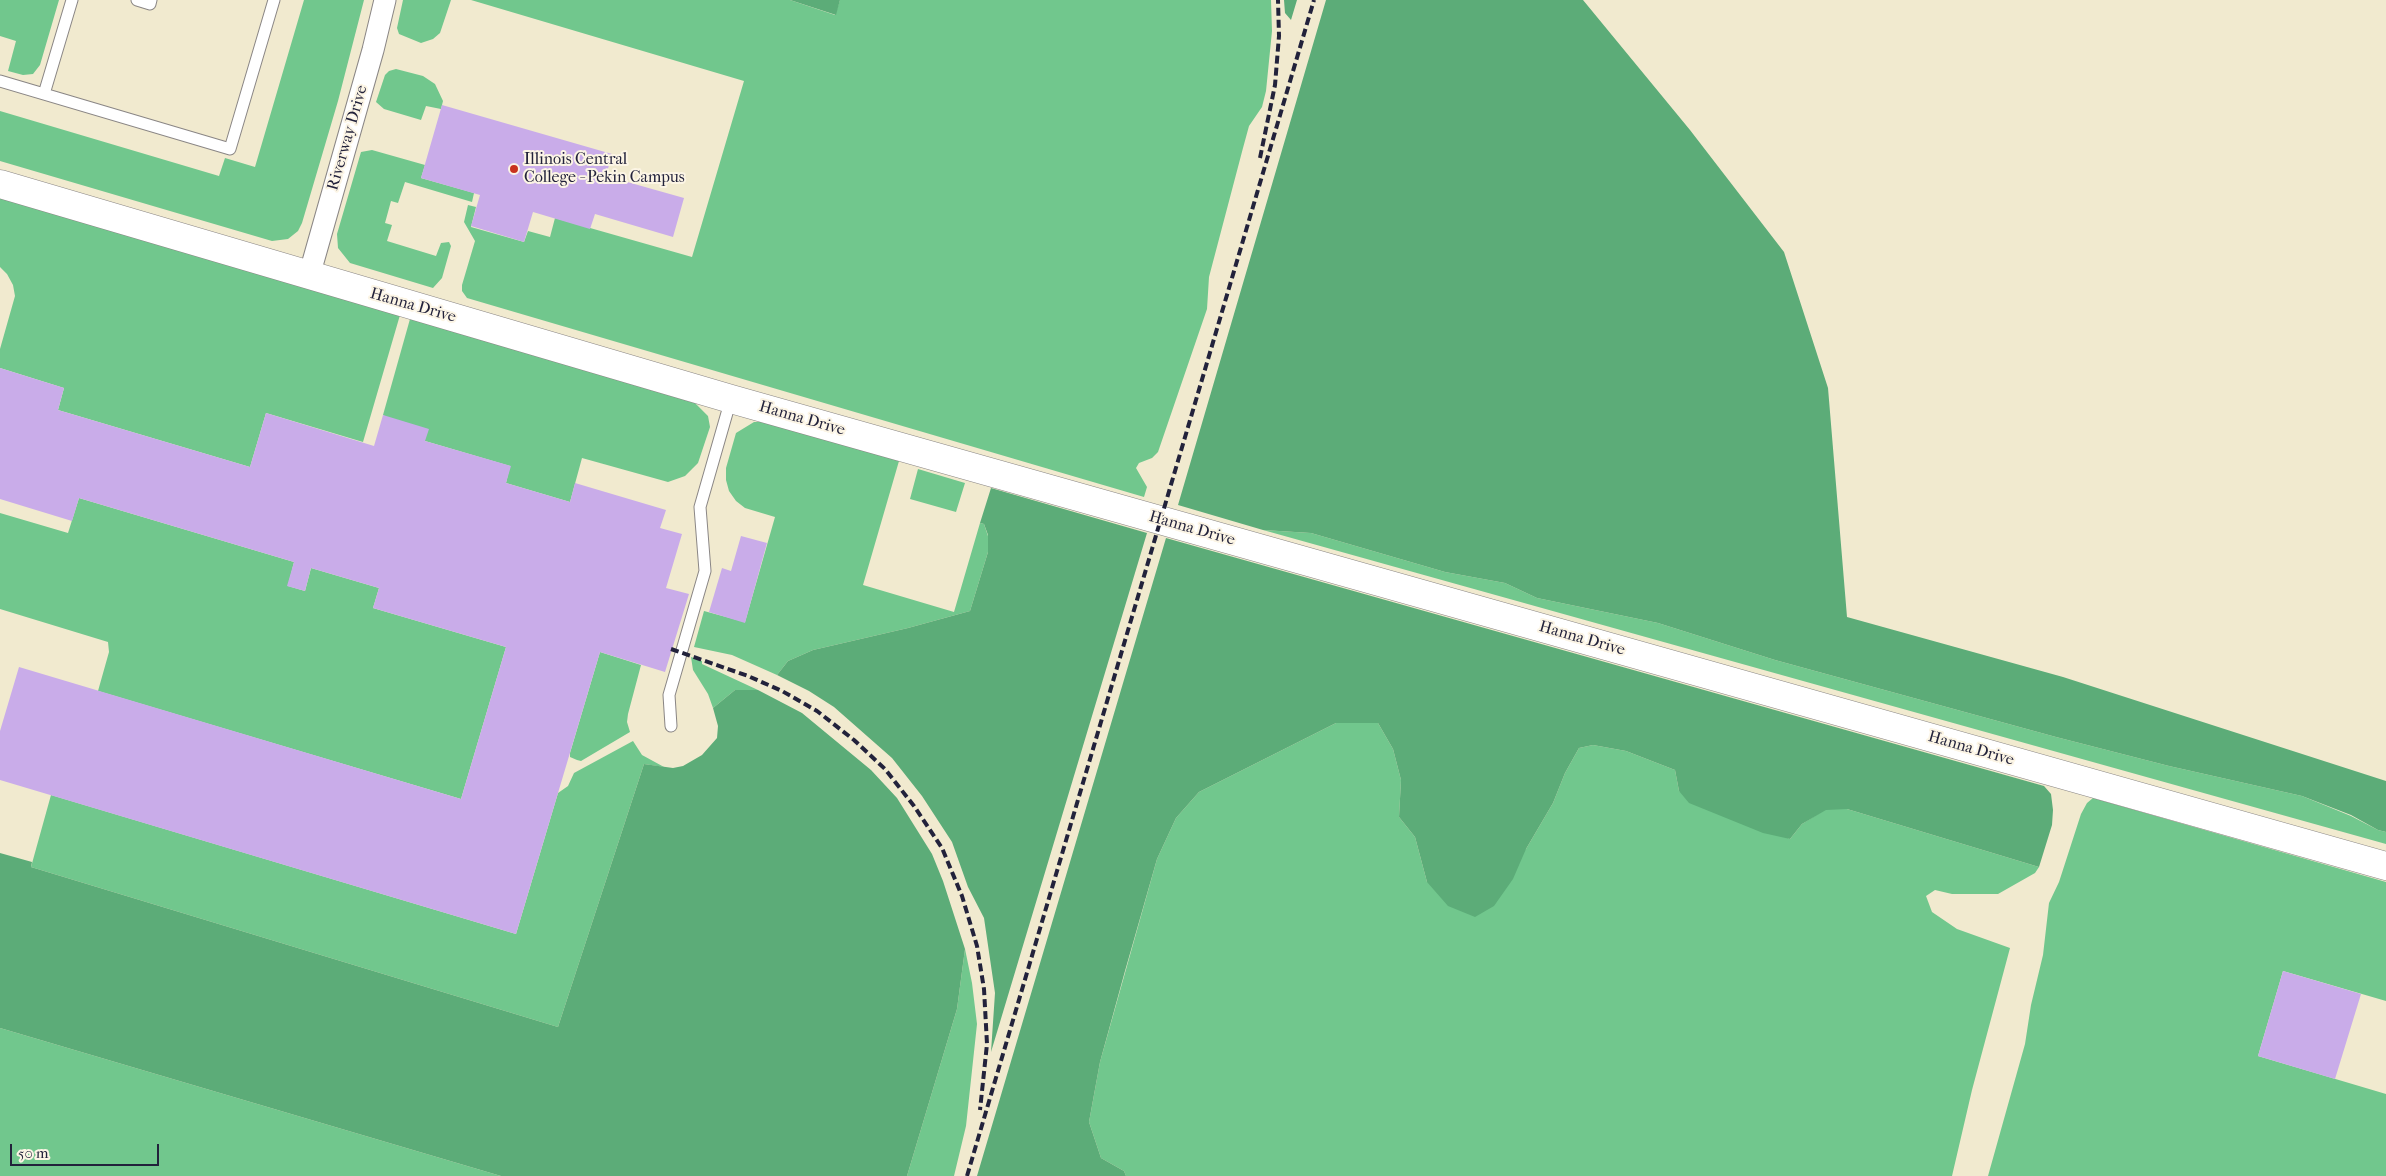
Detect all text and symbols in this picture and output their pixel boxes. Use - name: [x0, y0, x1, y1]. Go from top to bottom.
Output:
- street label: Riverway Drive: [324, 83, 372, 193]
- place label: Illinois Central College - Pekin Campus: [524, 150, 685, 188]
- marker: Illinois Central College - Pekin Campus: [508, 163, 520, 175]
- street label: Hanna Drive: [368, 285, 458, 327]
- street label: Hanna Drive: [757, 398, 847, 440]
- street label: Hanna Drive: [1147, 508, 1237, 550]
- street label: Hanna Drive: [1537, 618, 1627, 660]
- street label: Hanna Drive: [1926, 728, 2016, 770]
- scale bar: [12, 1134, 161, 1166]
- text: 50 m: [18, 1144, 48, 1162]

